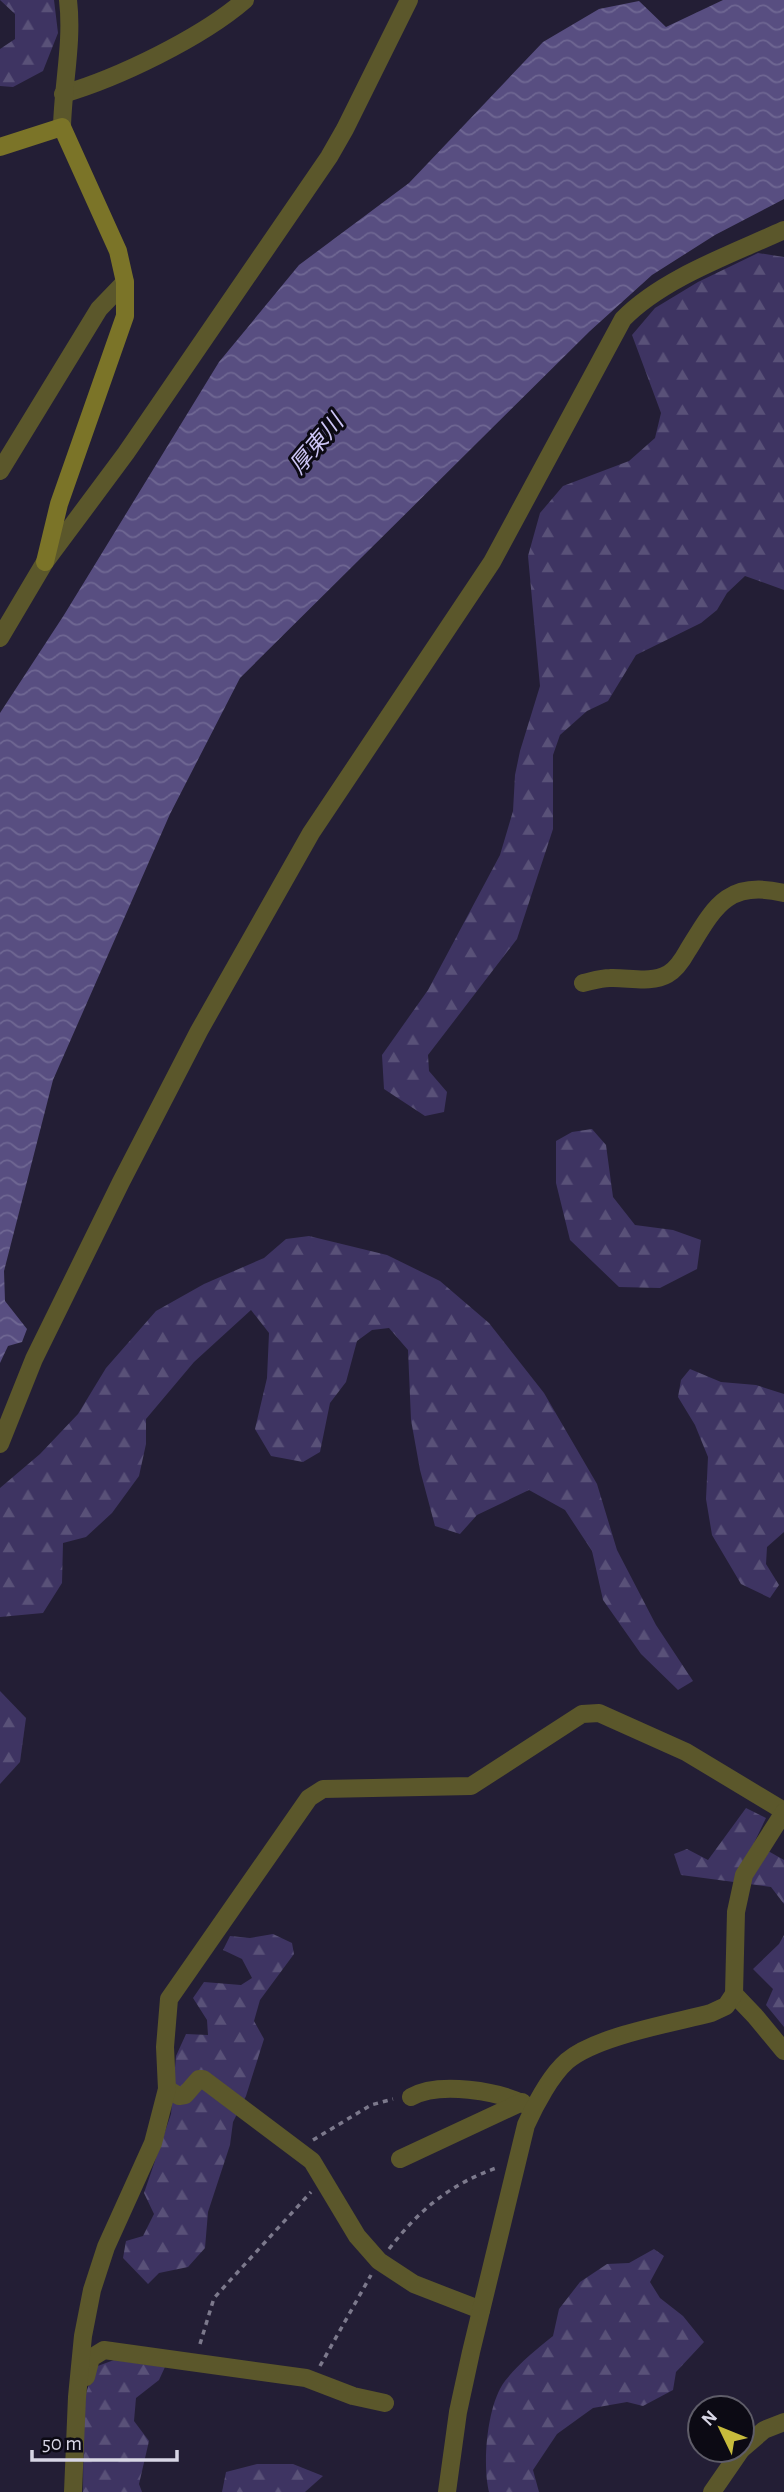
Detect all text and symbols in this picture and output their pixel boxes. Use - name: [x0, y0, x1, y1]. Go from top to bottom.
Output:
- water label: 厚東川: [285, 408, 350, 479]
- north arrow: [686, 2394, 756, 2464]
- text: N: [698, 2407, 721, 2430]
- scale bar: [32, 2418, 177, 2462]
- text: 50 m: [42, 2433, 82, 2454]

